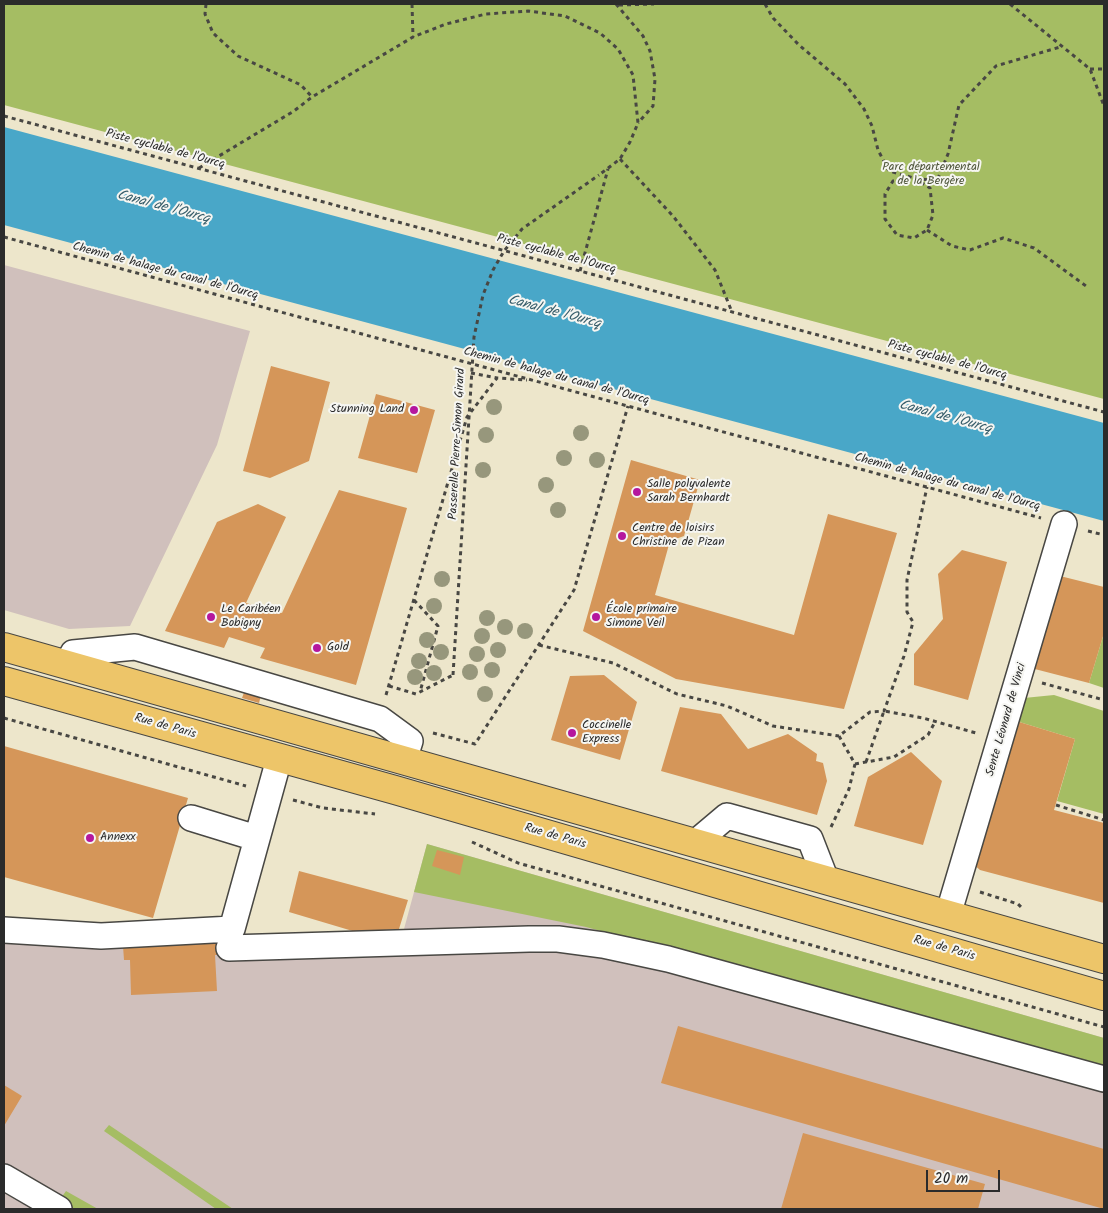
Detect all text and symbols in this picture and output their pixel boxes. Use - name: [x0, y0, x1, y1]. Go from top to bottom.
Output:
- street label: Piste cyclable de l'Ourcq: [104, 127, 226, 173]
- park label: Parc départemental de la Bergère: [882, 161, 980, 189]
- water label: Canal de l'Ourcq: [115, 188, 211, 228]
- street label: Piste cyclable de l'Ourcq: [495, 232, 617, 278]
- street label: Chemin de halage du canal de l'Ourcq: [71, 240, 259, 304]
- water label: Canal de l'Ourcq: [506, 293, 602, 333]
- street label: Piste cyclable de l'Ourcq: [886, 338, 1008, 384]
- street label: Chemin de halage du canal de l'Ourcq: [462, 345, 650, 409]
- street label: Passerelle Pierre-Simon Girard: [447, 368, 469, 520]
- water label: Canal de l'Ourcq: [897, 398, 993, 438]
- place label: Stunning Land: [330, 403, 404, 417]
- marker: Stunning Land: [408, 404, 420, 416]
- street label: Chemin de halage du canal de l'Ourcq: [853, 451, 1041, 515]
- place label: Salle polyvalente Sarah Bernhardt: [647, 478, 730, 506]
- marker: Salle polyvalente Sarah Bernhardt: [631, 486, 643, 498]
- place label: Centre de loisirs Christine de Pizan: [632, 522, 725, 550]
- marker: Centre de loisirs Christine de Pizan: [616, 530, 628, 542]
- place label: Le Caribéen Bobigny: [221, 603, 281, 631]
- place label: École primaire Simone Veil: [606, 603, 677, 631]
- marker: Le Caribéen Bobigny: [205, 611, 217, 623]
- marker: École primaire Simone Veil: [590, 611, 602, 623]
- place label: Gold: [327, 641, 349, 655]
- marker: Gold: [311, 642, 323, 654]
- street label: Sente Léonard de Vinci: [984, 662, 1030, 778]
- street label: Rue de Paris: [133, 711, 197, 743]
- place label: Coccinelle Express: [582, 719, 631, 747]
- marker: Coccinelle Express: [566, 727, 578, 739]
- street label: Rue de Paris: [523, 821, 587, 853]
- place label: Annexx: [100, 831, 136, 845]
- marker: Annexx: [84, 832, 96, 844]
- street label: Rue de Paris: [912, 933, 976, 965]
- scale bar: [928, 1160, 1002, 1192]
- text: 20 m: [934, 1167, 968, 1191]

